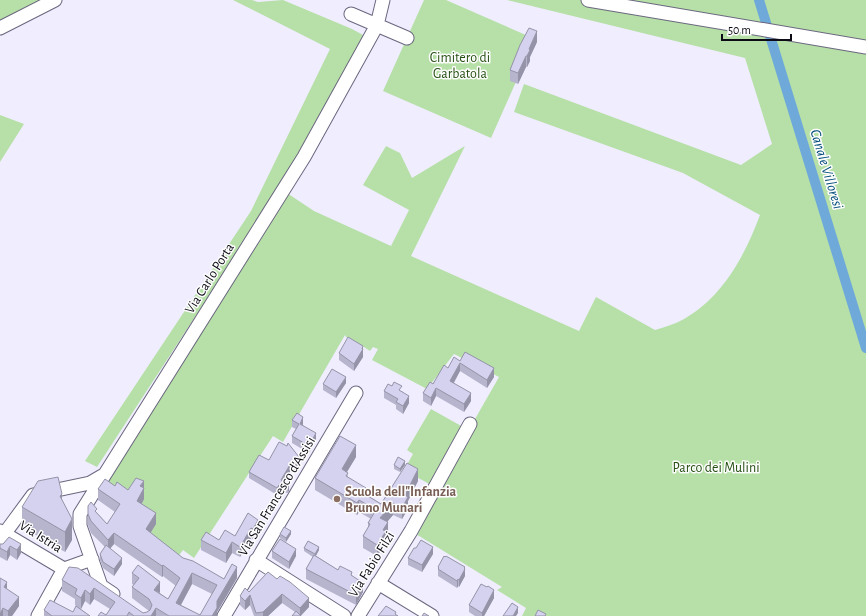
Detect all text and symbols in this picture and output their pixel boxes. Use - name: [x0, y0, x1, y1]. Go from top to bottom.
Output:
- scale bar: [722, 16, 791, 42]
- text: 50 m: [728, 24, 751, 36]
- park label: Cimitero di Garbatola: [430, 51, 490, 81]
- water label: Canale Villoresi: [807, 128, 846, 211]
- street label: Via Carlo Porta: [183, 241, 237, 316]
- street label: Via San Francesco d'Assisi: [236, 434, 318, 559]
- park label: Parco dei Mulini: [672, 461, 760, 475]
- place label: Scuola dell"Infanzia Bruno Munari: [345, 485, 457, 515]
- marker: Scuola dell"Infanzia Bruno Munari: [332, 494, 342, 504]
- street label: Via Istria: [17, 518, 65, 556]
- street label: Via Fabio Filzi: [346, 529, 397, 600]

